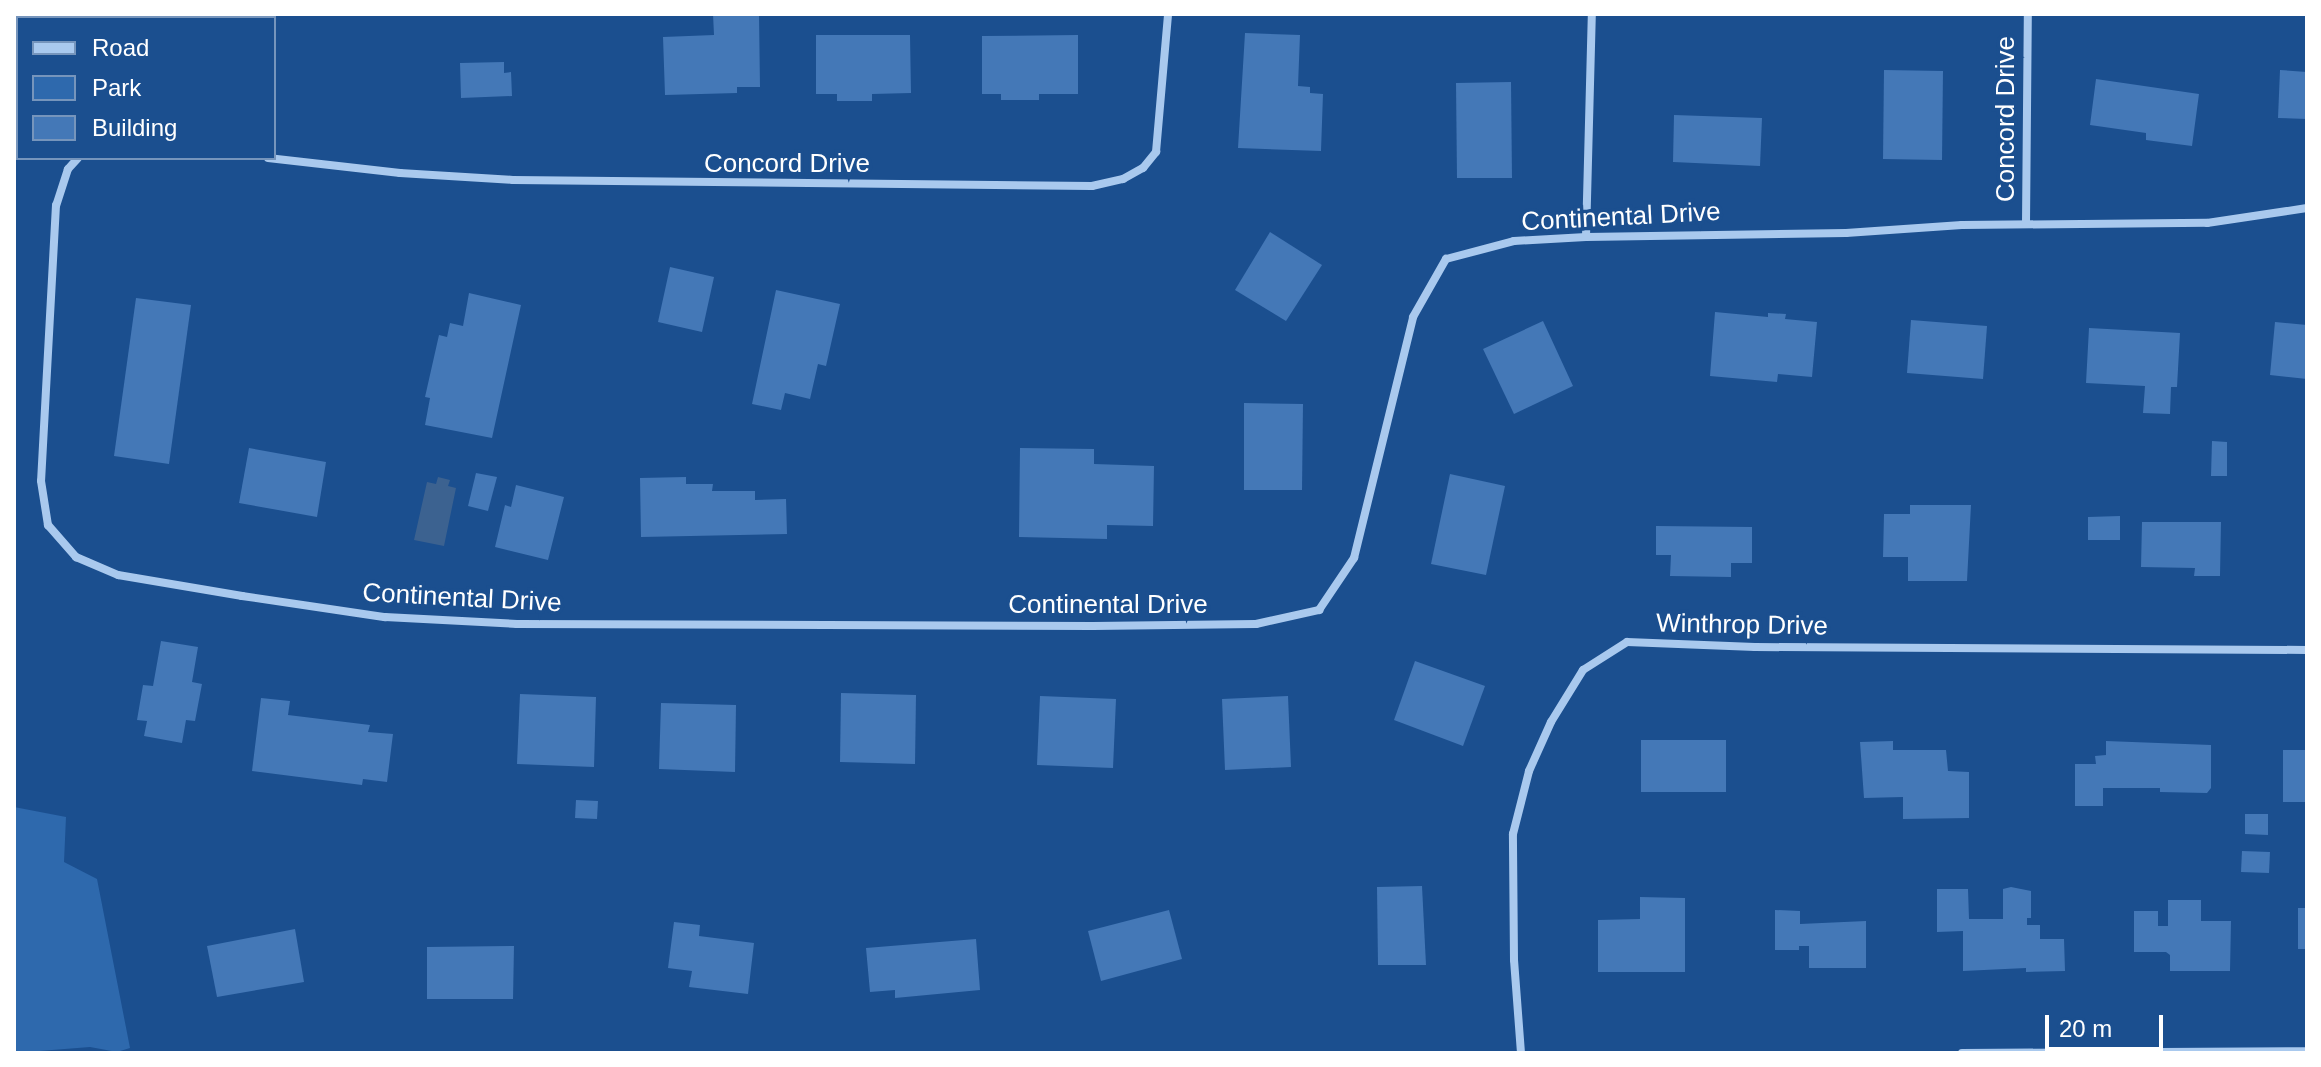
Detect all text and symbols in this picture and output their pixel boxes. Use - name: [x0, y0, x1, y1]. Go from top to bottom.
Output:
- legend: [16, 16, 276, 160]
- text: Road: [92, 34, 149, 61]
- street label: Concord Drive: [1990, 36, 2022, 202]
- text: Park: [92, 74, 141, 101]
- text: Building: [92, 114, 177, 141]
- street label: Concord Drive: [704, 148, 870, 180]
- street label: Continental Drive: [1521, 196, 1721, 238]
- street label: Continental Drive: [362, 577, 562, 619]
- street label: Continental Drive: [1008, 589, 1208, 621]
- street label: Winthrop Drive: [1656, 608, 1828, 642]
- scale bar: [2049, 999, 2167, 1049]
- text: 20 m: [2059, 1015, 2112, 1042]

